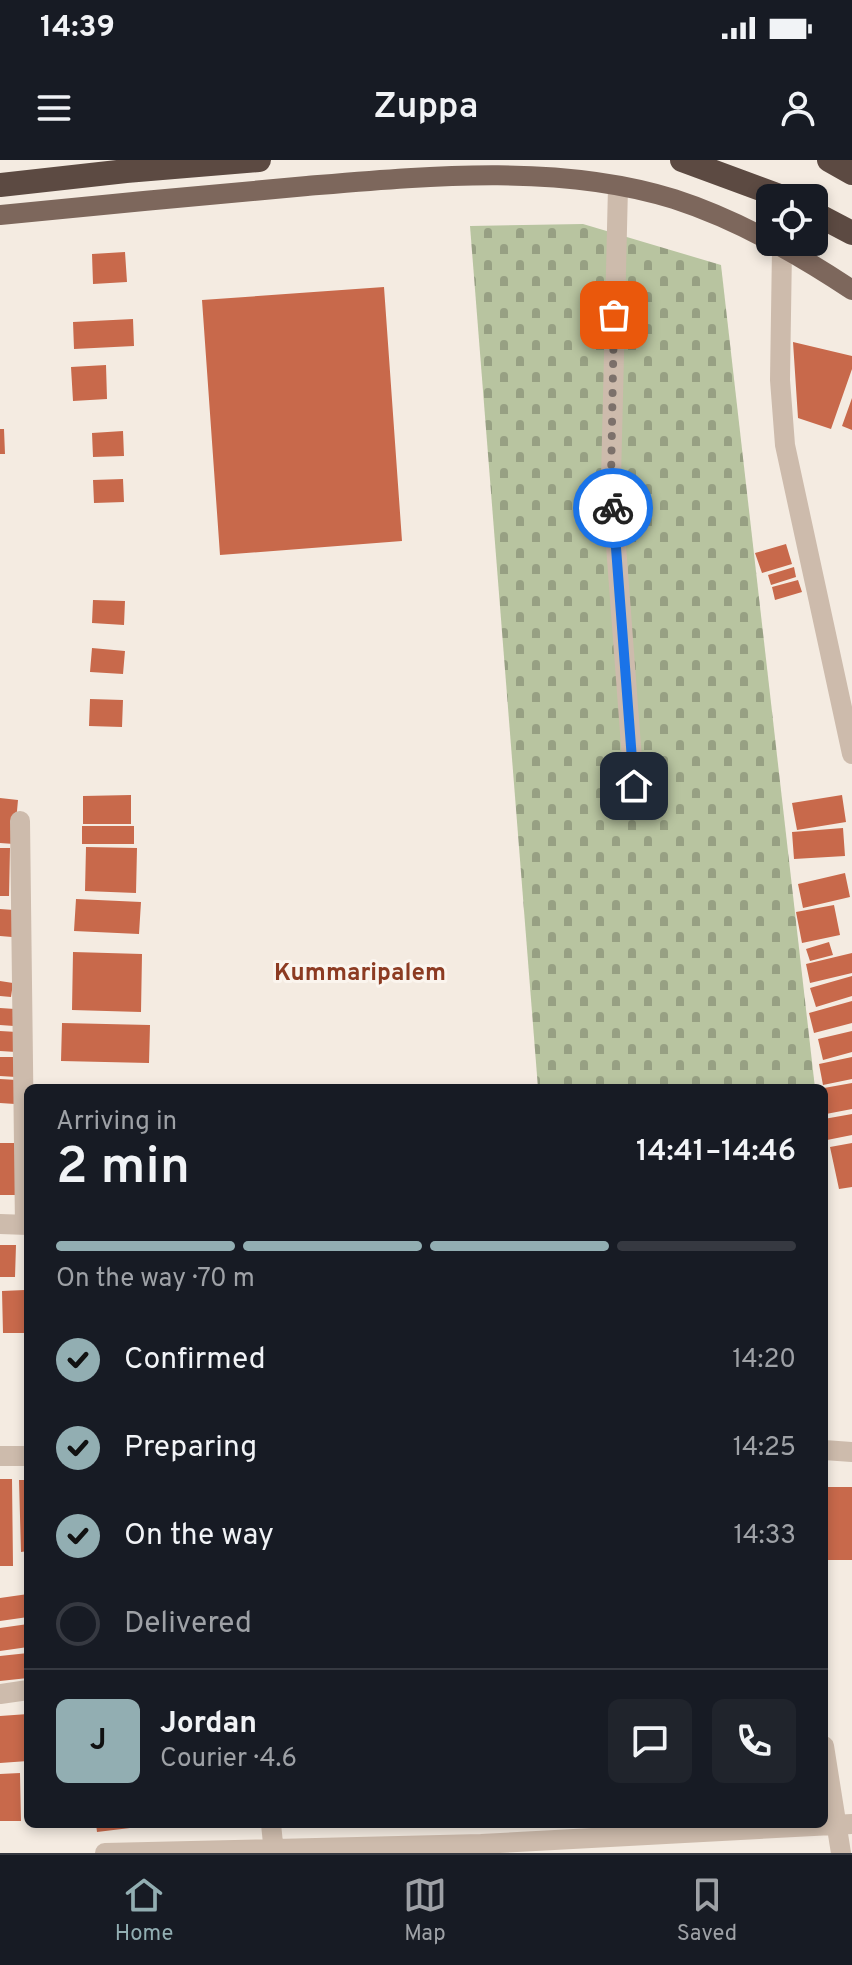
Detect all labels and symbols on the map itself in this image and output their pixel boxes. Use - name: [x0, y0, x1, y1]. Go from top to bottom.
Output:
- pin: [580, 281, 648, 349]
- courier: [573, 468, 653, 548]
- pin: [600, 752, 668, 820]
- district label: Kummaripalem: [274, 959, 446, 989]

